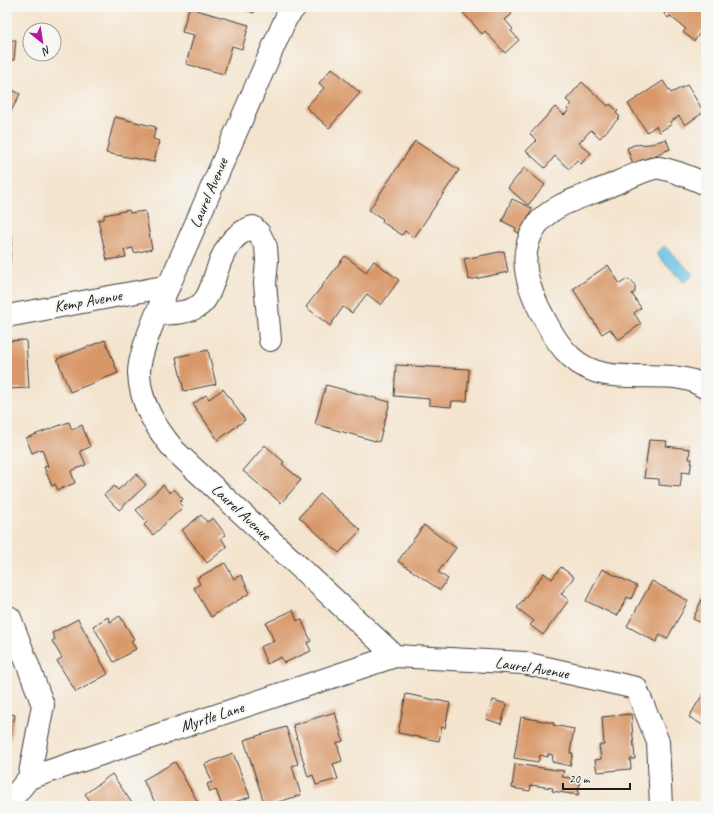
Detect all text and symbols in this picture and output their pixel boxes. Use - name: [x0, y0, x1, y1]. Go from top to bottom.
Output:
- north arrow: [22, 22, 62, 62]
- text: N: [39, 43, 53, 60]
- street label: Laurel Avenue: [185, 153, 233, 231]
- street label: Kemp Avenue: [53, 285, 125, 317]
- street label: Laurel Avenue: [207, 479, 276, 546]
- street label: Laurel Avenue: [494, 652, 572, 684]
- street label: Myrtle Lane: [178, 697, 248, 737]
- scale bar: [563, 765, 630, 791]
- text: 20 m: [569, 771, 591, 787]

